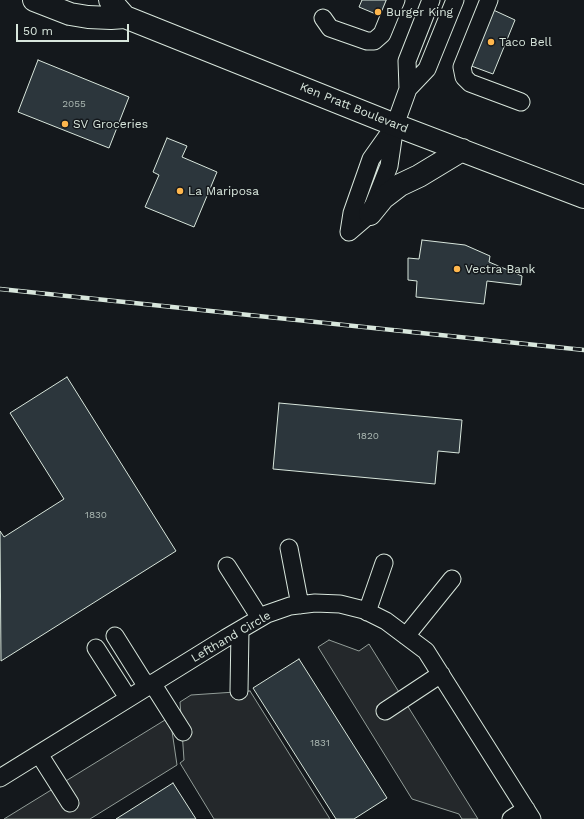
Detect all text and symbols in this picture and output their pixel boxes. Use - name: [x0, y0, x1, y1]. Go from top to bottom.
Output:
- place label: Burger King: [386, 5, 453, 19]
- marker: Burger King: [373, 7, 383, 17]
- scale bar: [18, 16, 131, 42]
- text: 50 m: [23, 24, 53, 38]
- place label: Taco Bell: [499, 35, 552, 49]
- marker: Taco Bell: [486, 37, 496, 47]
- street label: Ken Pratt Boulevard: [298, 80, 410, 136]
- house number: 2055: [62, 98, 86, 110]
- place label: SV Groceries: [73, 117, 148, 131]
- marker: SV Groceries: [60, 119, 70, 129]
- place label: La Mariposa: [188, 184, 259, 198]
- marker: La Mariposa: [175, 186, 185, 196]
- place label: Vectra Bank: [465, 262, 535, 276]
- marker: Vectra Bank: [452, 264, 462, 274]
- house number: 1820: [357, 430, 379, 442]
- house number: 1830: [85, 509, 107, 521]
- street label: Lefthand Circle: [189, 608, 273, 666]
- house number: 1831: [310, 737, 330, 749]

